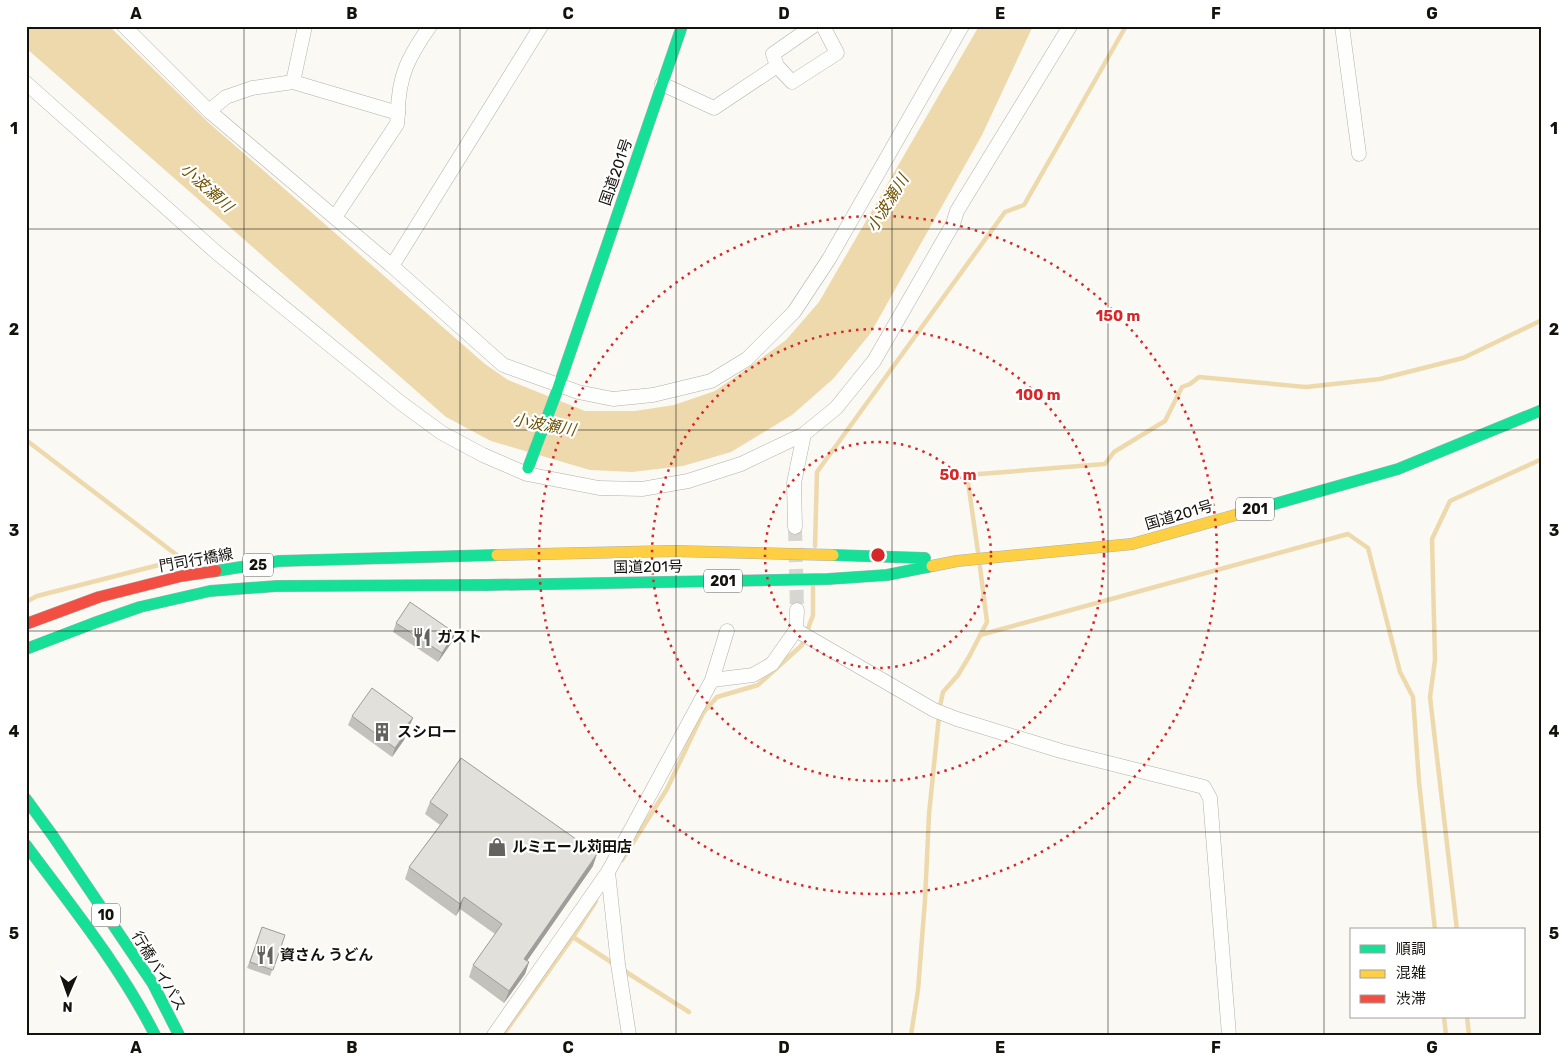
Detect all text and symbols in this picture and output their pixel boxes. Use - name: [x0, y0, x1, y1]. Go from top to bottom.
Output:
- text: A: [130, 4, 142, 23]
- text: B: [346, 4, 358, 23]
- text: C: [562, 4, 574, 23]
- text: D: [778, 4, 790, 23]
- text: E: [995, 4, 1005, 23]
- text: F: [1211, 4, 1221, 23]
- text: G: [1426, 4, 1438, 23]
- text: 1: [10, 119, 18, 138]
- text: 1: [1550, 119, 1558, 138]
- street label: 国道201号: [596, 136, 636, 208]
- water label: 小波瀬川: [177, 159, 238, 217]
- water label: 小波瀬川: [862, 169, 913, 235]
- text: 150 m: [1096, 307, 1140, 325]
- text: 2: [9, 320, 19, 339]
- text: 2: [1549, 320, 1559, 339]
- text: 100 m: [1016, 386, 1060, 404]
- water label: 小波瀬川: [511, 410, 579, 440]
- text: 50 m: [940, 466, 976, 484]
- street label: 国道201号: [1143, 497, 1215, 533]
- road number: 201: [1236, 498, 1274, 520]
- text: 3: [9, 521, 19, 540]
- text: 3: [1549, 521, 1559, 540]
- street label: 門司行橋線: [157, 545, 235, 575]
- centre of rings: [869, 546, 887, 564]
- road number: 25: [243, 554, 273, 576]
- street label: 国道201号: [613, 557, 683, 577]
- road number: 201: [704, 570, 742, 592]
- restaurant icon: ガスト: [411, 626, 433, 648]
- place label: ガスト: [437, 628, 482, 646]
- building icon: スシロー: [371, 721, 393, 743]
- text: 4: [9, 722, 20, 741]
- text: 4: [1549, 722, 1560, 741]
- place label: スシロー: [397, 723, 457, 741]
- shop icon: ルミエール苅田店: [486, 836, 508, 858]
- place label: ルミエール苅田店: [512, 838, 632, 856]
- road number: 10: [92, 904, 120, 926]
- text: 5: [9, 924, 19, 943]
- text: 5: [1549, 924, 1559, 943]
- street label: 行橋バイパス: [128, 928, 190, 1014]
- legend: [1350, 928, 1526, 1018]
- text: 順調: [1396, 940, 1426, 958]
- restaurant icon: 資さん うどん: [254, 944, 276, 966]
- place label: 資さん うどん: [280, 946, 373, 964]
- text: 混雑: [1396, 964, 1426, 982]
- north arrow: [42, 968, 92, 1018]
- text: 渋滞: [1396, 990, 1426, 1008]
- text: N: [62, 998, 73, 1015]
- text: A: [130, 1038, 142, 1057]
- text: B: [346, 1038, 358, 1057]
- text: C: [562, 1038, 574, 1057]
- text: D: [778, 1038, 790, 1057]
- text: E: [995, 1038, 1005, 1057]
- text: F: [1211, 1038, 1221, 1057]
- text: G: [1426, 1038, 1438, 1057]

